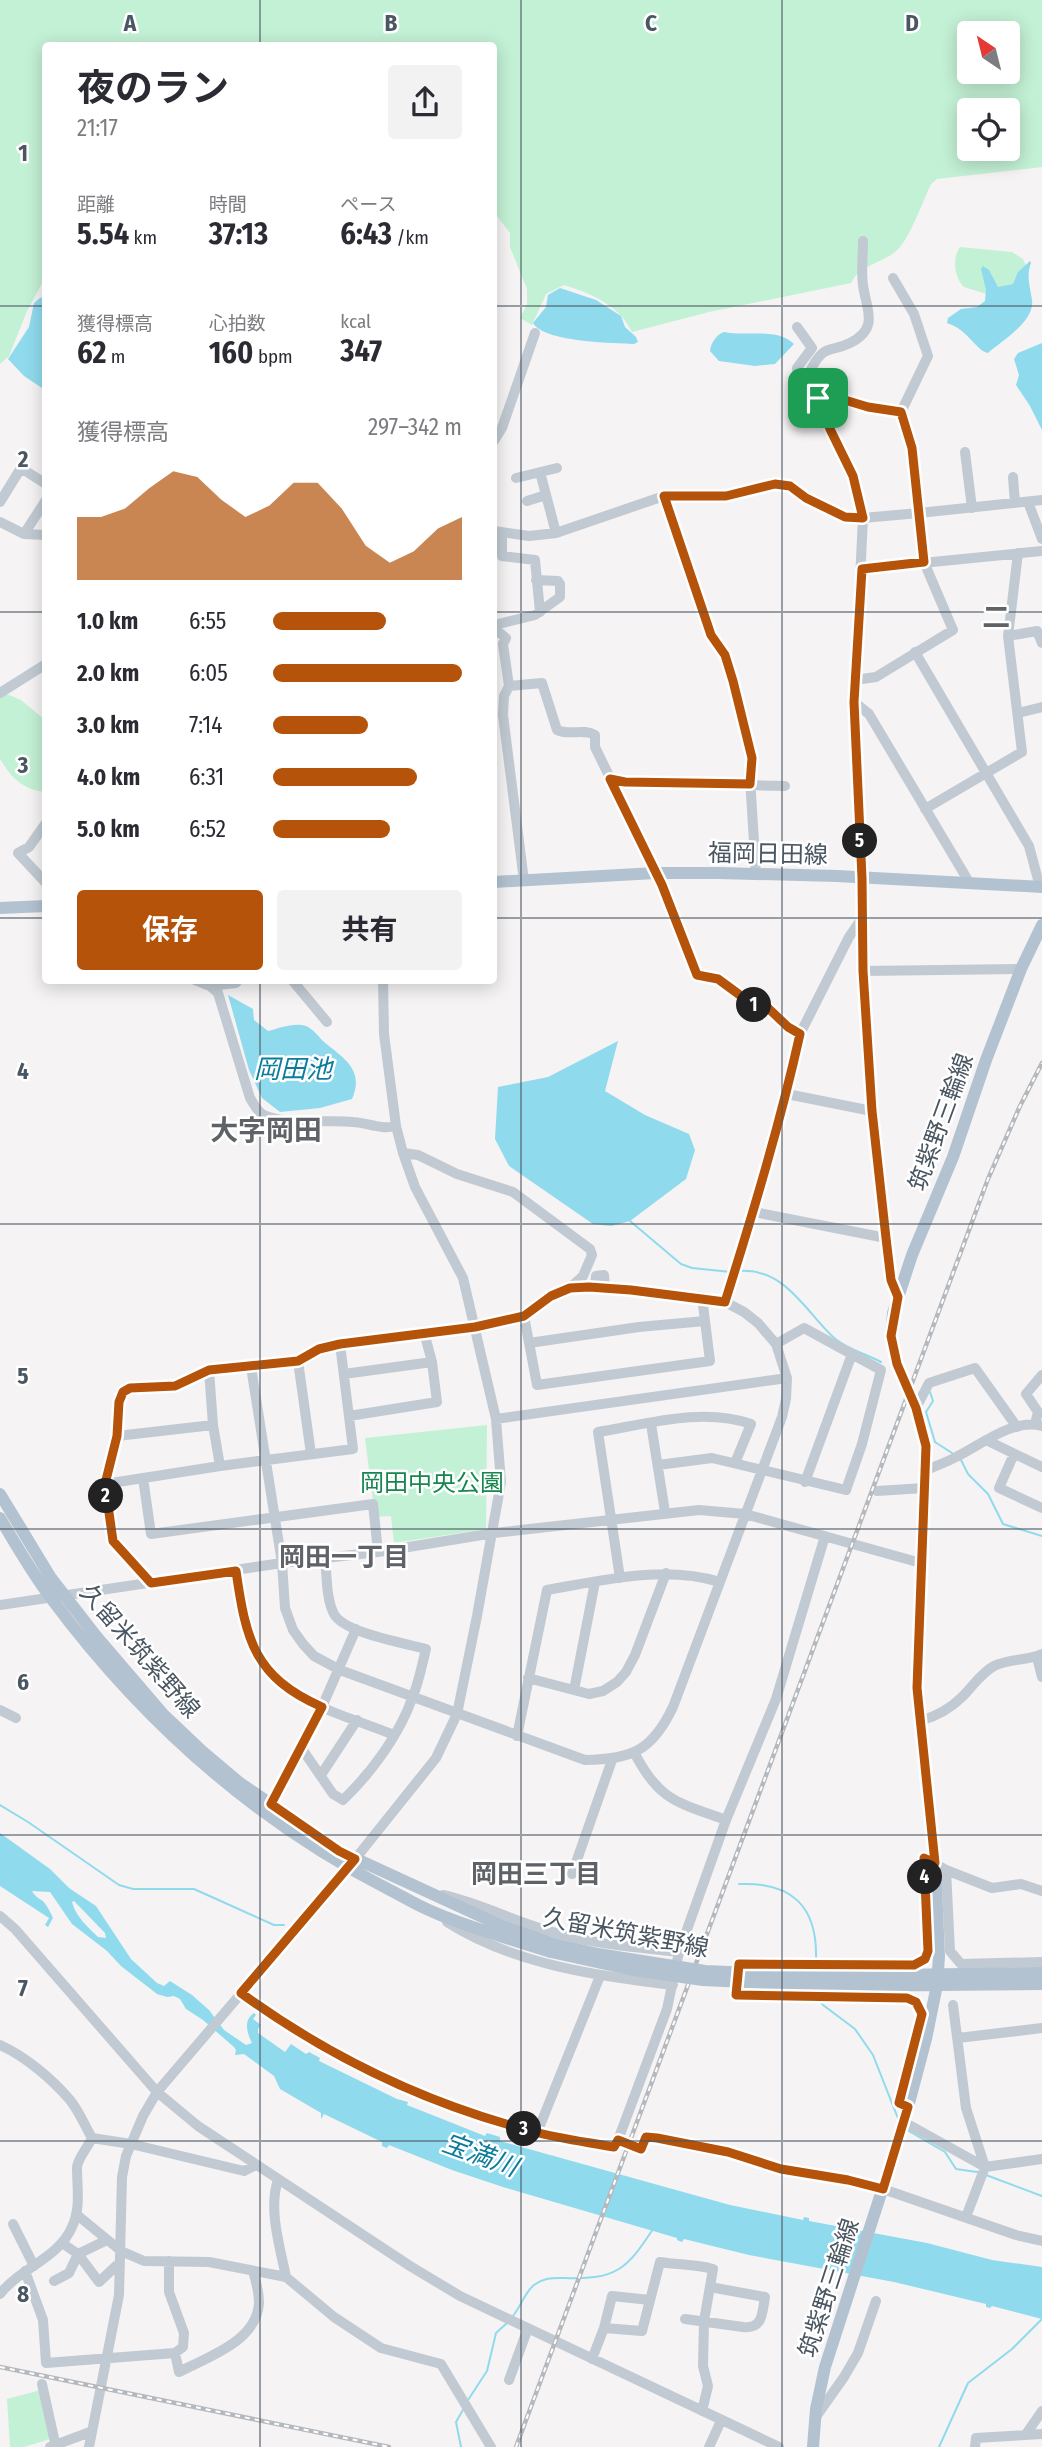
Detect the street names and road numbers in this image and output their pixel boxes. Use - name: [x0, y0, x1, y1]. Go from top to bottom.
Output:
- street label: 福岡日田線: [708, 839, 828, 869]
- street label: 筑紫野三輪線: [903, 1050, 979, 1194]
- street label: 久留米筑紫野線: [74, 1578, 206, 1724]
- street label: 久留米筑紫野線: [541, 1903, 711, 1963]
- street label: 筑紫野三輪線: [793, 2215, 865, 2361]

